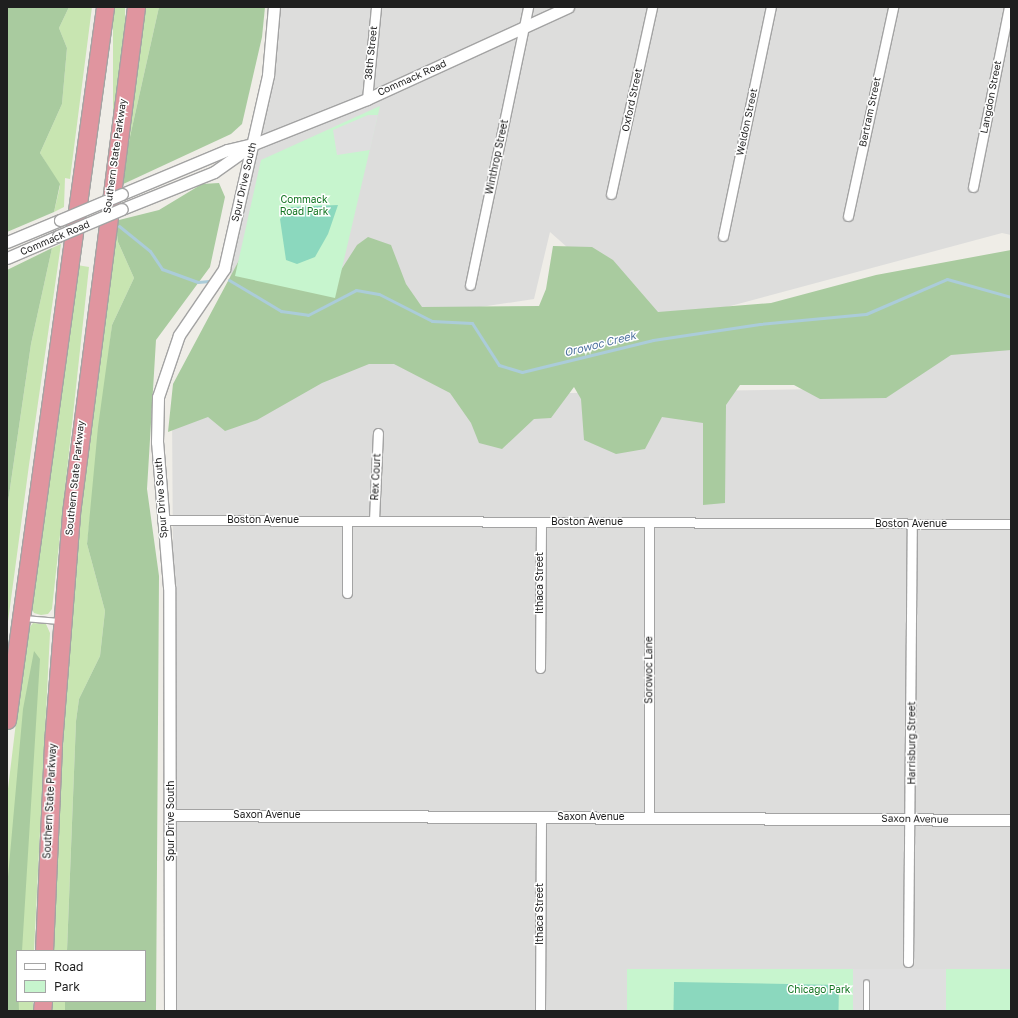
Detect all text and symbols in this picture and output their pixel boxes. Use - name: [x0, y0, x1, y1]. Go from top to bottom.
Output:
- street label: 38th Street: [362, 25, 380, 81]
- street label: Commack Road: [376, 57, 448, 99]
- street label: Langdon Street: [978, 59, 1004, 135]
- street label: Oxford Street: [619, 67, 645, 133]
- street label: Bertram Street: [857, 76, 883, 148]
- street label: Weldon Street: [734, 87, 760, 157]
- street label: Southern State Parkway: [101, 98, 129, 214]
- street label: Winthrop Street: [483, 118, 511, 196]
- street label: Spur Drive South: [229, 141, 259, 223]
- park label: Commack Road Park: [280, 193, 328, 216]
- street label: Commack Road: [18, 218, 92, 258]
- water label: Orowoc Creek: [563, 329, 637, 359]
- street label: Southern State Parkway: [63, 420, 87, 536]
- street label: Rex Court: [369, 453, 383, 501]
- street label: Spur Drive South: [152, 457, 170, 539]
- street label: Boston Avenue: [227, 514, 299, 526]
- street label: Boston Avenue: [551, 516, 623, 528]
- street label: Boston Avenue: [875, 518, 947, 530]
- street label: Ithaca Street: [534, 552, 546, 614]
- street label: Sorowoc Lane: [643, 636, 655, 704]
- street label: Harrisburg Street: [906, 701, 918, 785]
- street label: Southern State Parkway: [41, 743, 59, 859]
- street label: Spur Drive South: [165, 781, 177, 861]
- street label: Saxon Avenue: [233, 809, 301, 821]
- street label: Saxon Avenue: [557, 811, 625, 823]
- street label: Saxon Avenue: [881, 812, 949, 826]
- street label: Ithaca Street: [534, 883, 546, 945]
- legend: [16, 950, 146, 1002]
- text: Road: [54, 959, 83, 974]
- text: Park: [54, 979, 80, 994]
- park label: Chicago Park: [787, 984, 851, 996]

